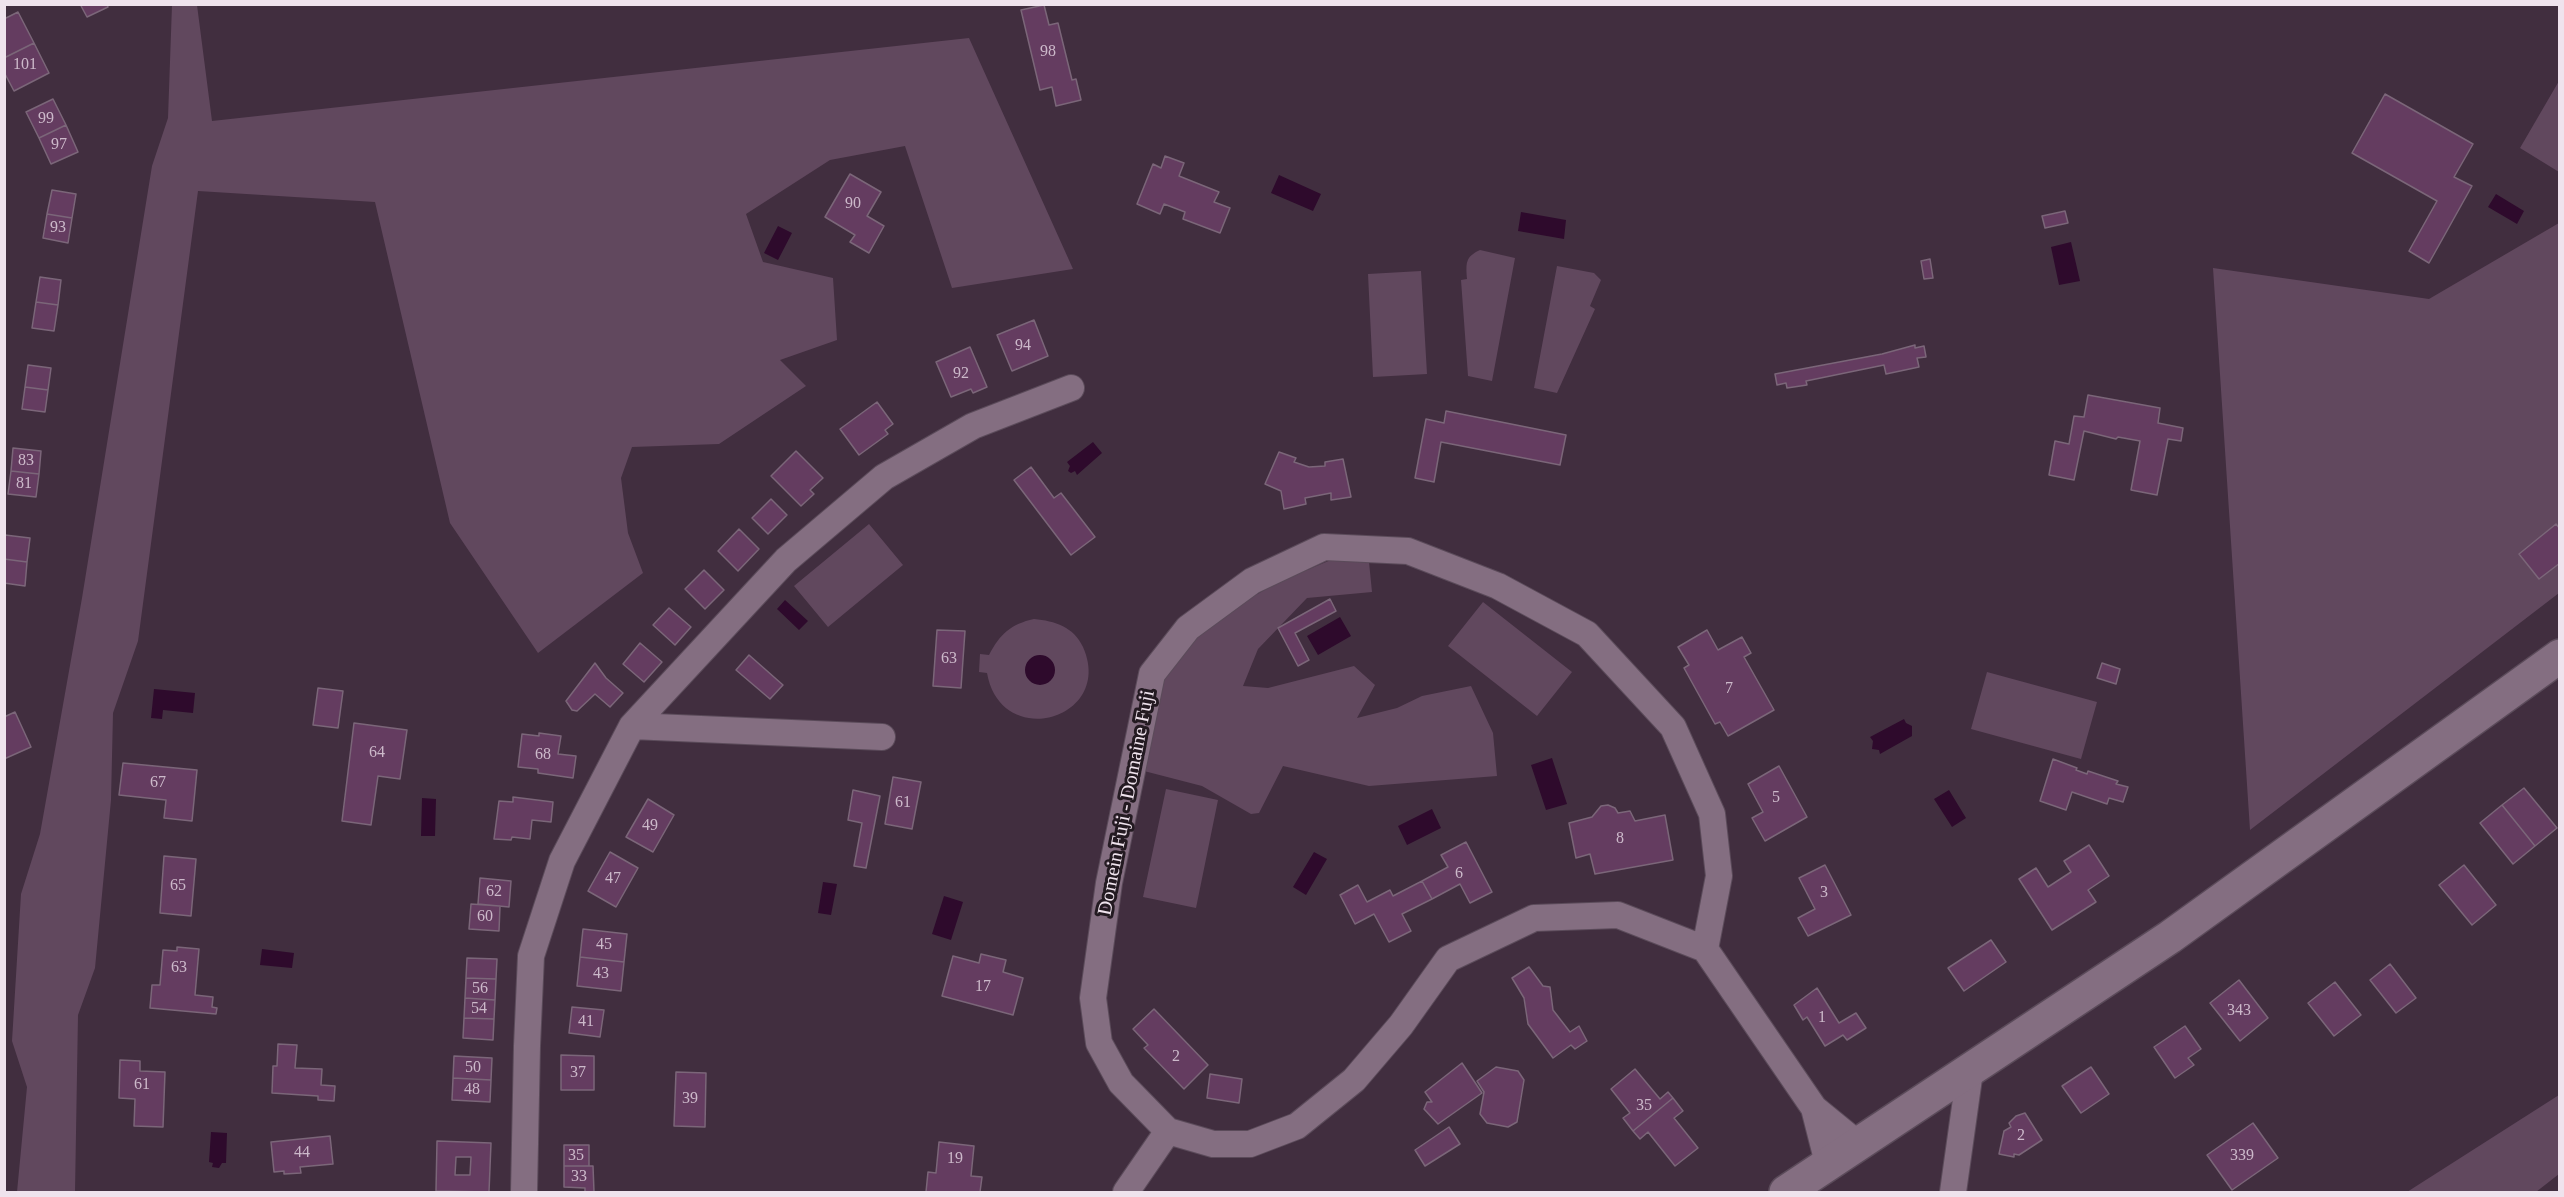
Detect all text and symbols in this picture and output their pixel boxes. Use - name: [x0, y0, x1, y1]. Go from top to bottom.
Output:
- house number: 98: [1040, 42, 1056, 62]
- house number: 101: [13, 55, 37, 75]
- house number: 99: [38, 109, 54, 129]
- house number: 97: [51, 135, 67, 155]
- house number: 90: [845, 194, 861, 214]
- house number: 93: [50, 218, 66, 238]
- house number: 94: [1015, 336, 1031, 356]
- house number: 92: [953, 364, 969, 384]
- house number: 83: [18, 451, 34, 471]
- house number: 81: [16, 474, 32, 494]
- house number: 63: [941, 649, 957, 669]
- house number: 7: [1725, 679, 1733, 699]
- street label: Domein Fuji - Domaine Fuji: [1093, 688, 1161, 918]
- house number: 64: [369, 743, 385, 763]
- house number: 68: [535, 745, 551, 765]
- house number: 67: [150, 773, 166, 793]
- house number: 5: [1772, 788, 1780, 808]
- house number: 61: [895, 793, 911, 813]
- house number: 49: [642, 816, 658, 836]
- house number: 8: [1616, 829, 1624, 849]
- house number: 6: [1455, 864, 1463, 884]
- house number: 47: [605, 869, 621, 889]
- house number: 65: [170, 876, 186, 896]
- house number: 62: [486, 882, 502, 902]
- house number: 3: [1820, 883, 1828, 903]
- house number: 60: [477, 907, 493, 927]
- house number: 45: [596, 935, 612, 955]
- house number: 63: [171, 958, 187, 978]
- house number: 43: [593, 964, 609, 984]
- house number: 17: [975, 977, 991, 997]
- house number: 56: [472, 979, 488, 999]
- house number: 54: [471, 999, 487, 1019]
- house number: 343: [2227, 1001, 2251, 1021]
- house number: 1: [1818, 1008, 1826, 1028]
- house number: 41: [578, 1012, 594, 1032]
- house number: 2: [1172, 1047, 1180, 1067]
- house number: 50: [465, 1058, 481, 1078]
- house number: 37: [570, 1063, 586, 1083]
- house number: 61: [134, 1075, 150, 1095]
- house number: 48: [464, 1080, 480, 1100]
- house number: 39: [682, 1089, 698, 1109]
- house number: 35: [1636, 1096, 1652, 1116]
- house number: 2: [2017, 1126, 2025, 1146]
- house number: 44: [294, 1143, 310, 1163]
- house number: 35: [568, 1146, 584, 1166]
- house number: 339: [2230, 1146, 2254, 1166]
- house number: 19: [947, 1149, 963, 1169]
- house number: 33: [571, 1167, 587, 1187]

